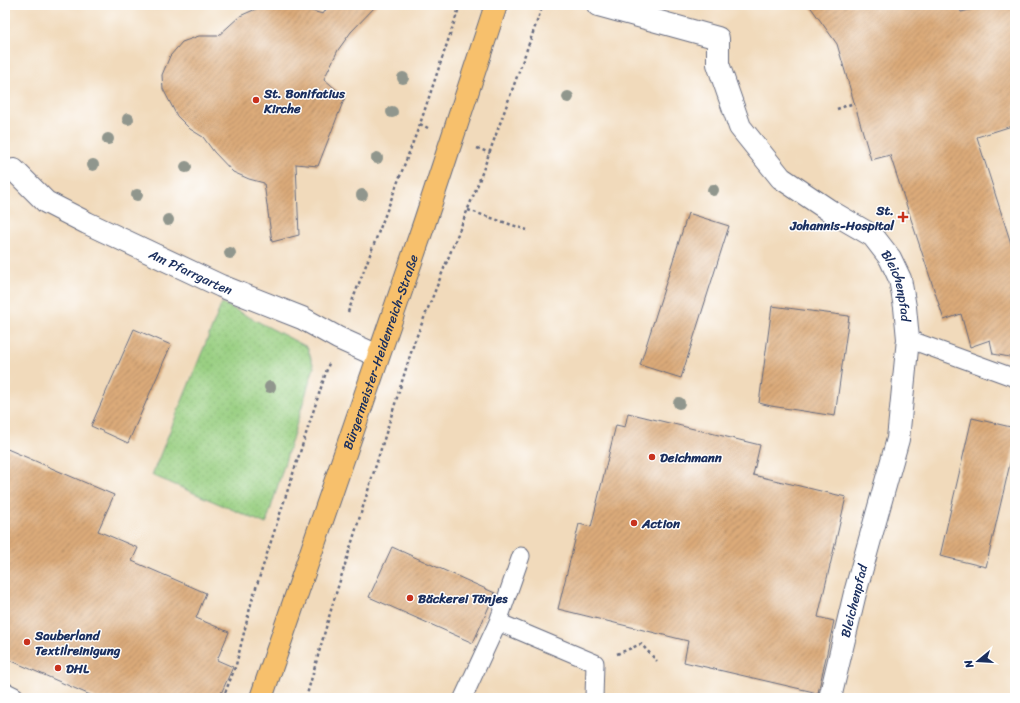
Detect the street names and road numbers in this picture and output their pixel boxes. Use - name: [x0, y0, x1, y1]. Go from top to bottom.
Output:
- street label: Am Pfarrgarten: [144, 242, 236, 301]
- street label: Bleichenpfad: [876, 244, 918, 324]
- street label: Bürgermeister-Heidenreich-Straße: [336, 251, 424, 453]
- street label: Bleichenpfad: [834, 561, 874, 640]

